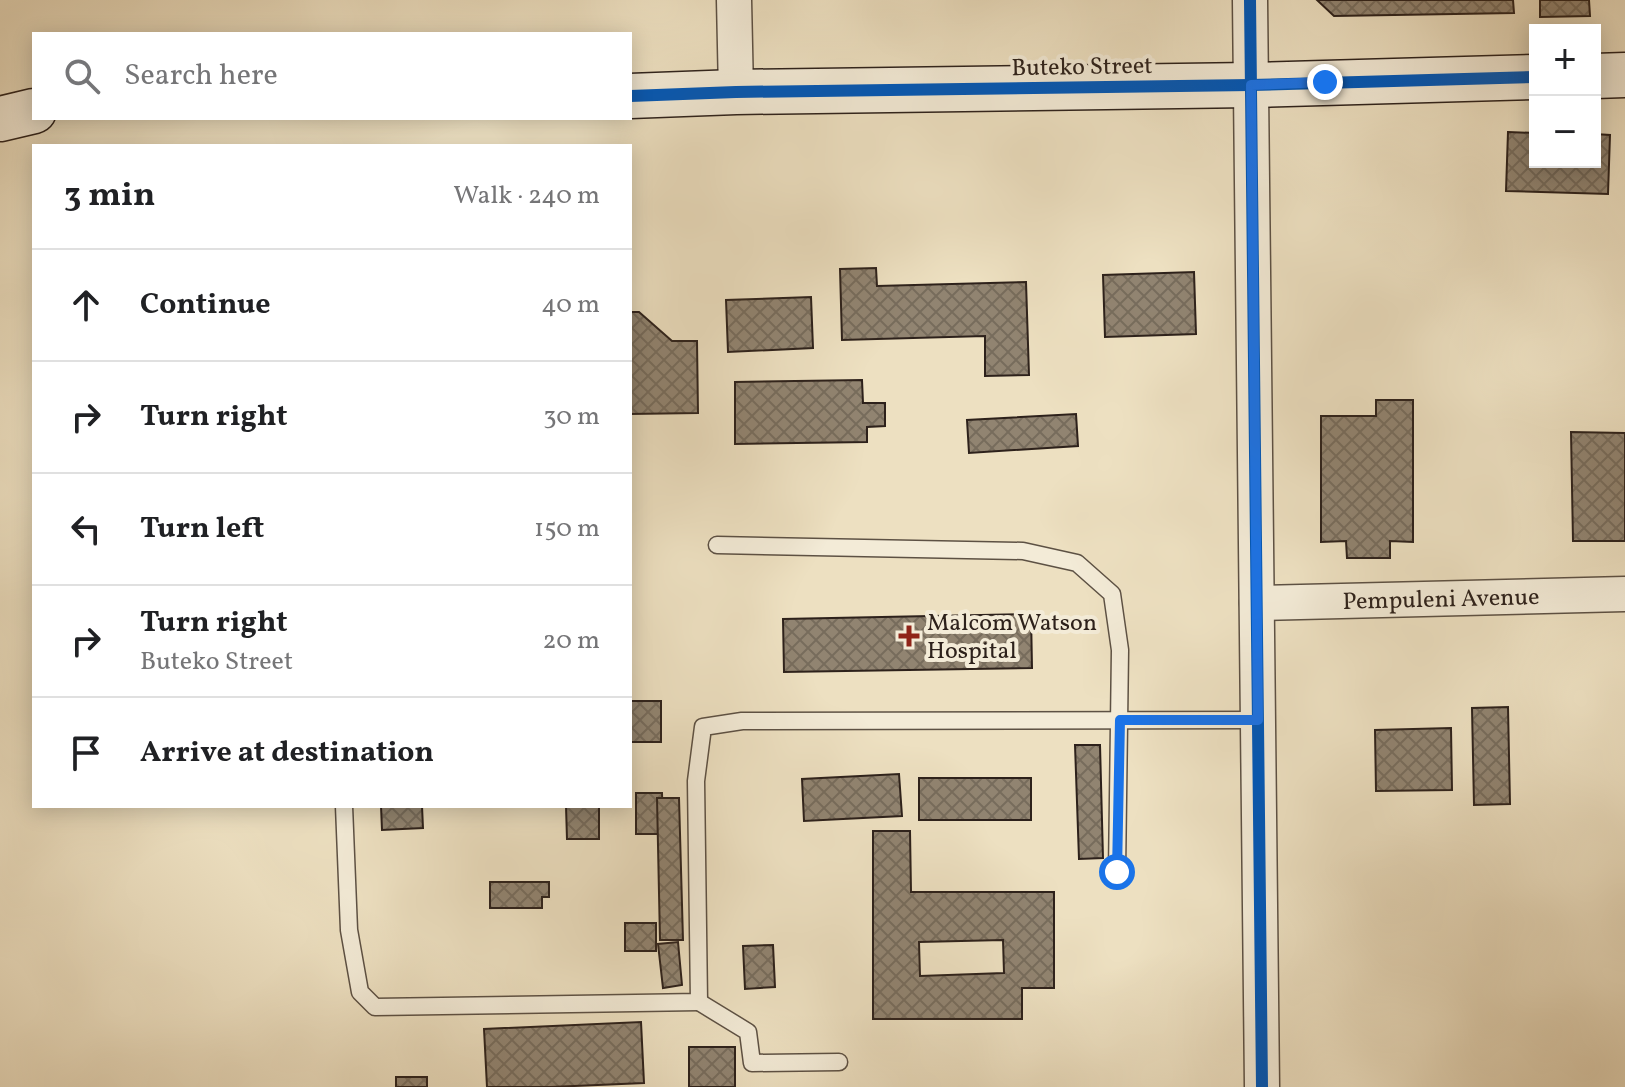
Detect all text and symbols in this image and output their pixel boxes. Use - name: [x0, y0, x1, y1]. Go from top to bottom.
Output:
- map controls: [1529, 24, 1601, 168]
- button: +: [1529, 24, 1601, 96]
- search box: [32, 32, 632, 120]
- street label: Buteko Street: [1011, 50, 1153, 86]
- icon: search: [60, 54, 104, 98]
- text: Search here: [124, 55, 278, 97]
- route end: [1307, 64, 1343, 100]
- button: −: [1529, 96, 1601, 168]
- text: 3 min: [64, 173, 155, 220]
- text: Walk · 240 m: [453, 178, 600, 214]
- icon: ahead: [64, 283, 108, 327]
- text: Continue: [140, 284, 271, 326]
- text: 40 m: [541, 287, 600, 323]
- icon: right: [64, 395, 108, 439]
- text: Turn right: [140, 396, 288, 438]
- text: 30 m: [543, 399, 600, 435]
- icon: left: [64, 507, 108, 551]
- text: Turn left: [140, 508, 264, 550]
- text: 150 m: [534, 511, 600, 547]
- street label: Pempuleni Avenue: [1342, 581, 1540, 620]
- text: Turn right: [140, 602, 288, 644]
- place label: Malcom Watson Hospital: [927, 607, 1097, 669]
- icon: right: [64, 619, 108, 663]
- text: 20 m: [542, 623, 600, 659]
- marker: Malcom Watson Hospital: [898, 625, 920, 647]
- text: Buteko Street: [140, 644, 293, 680]
- icon: arrive: [64, 731, 108, 775]
- text: Arrive at destination: [140, 732, 434, 774]
- route start: [1099, 854, 1135, 890]

